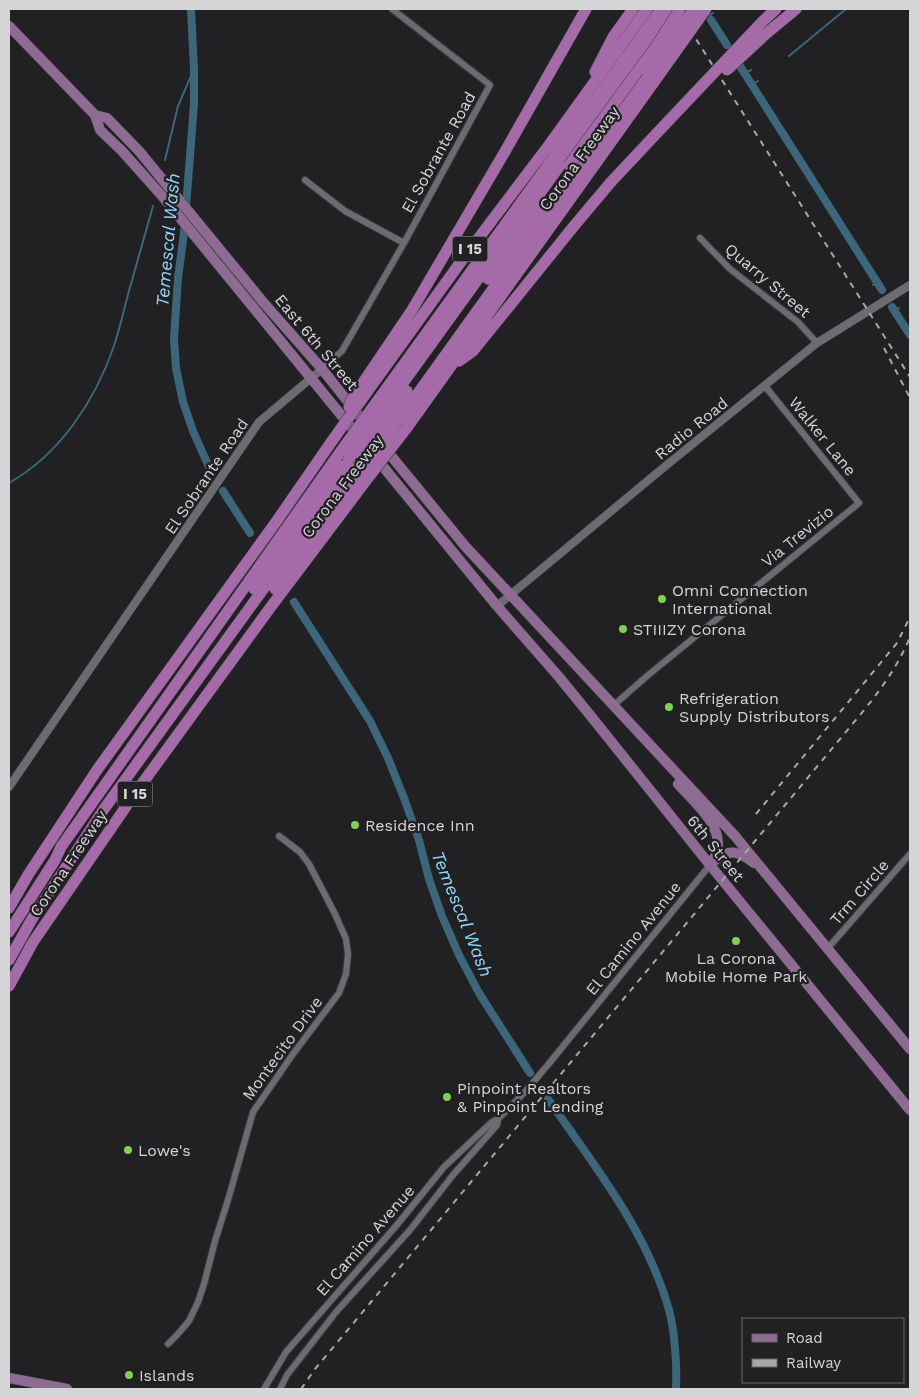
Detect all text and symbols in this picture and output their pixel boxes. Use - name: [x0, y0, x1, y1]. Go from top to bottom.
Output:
- street label: El Sobrante Road: [397, 88, 480, 216]
- street label: Corona Freeway: [535, 102, 624, 214]
- water label: Temescal Wash: [151, 172, 184, 308]
- road number: I 15: [452, 236, 488, 262]
- street label: Quarry Street: [721, 239, 814, 322]
- street label: East 6th Street: [271, 290, 363, 395]
- street label: Radio Road: [651, 393, 732, 463]
- street label: Walker Lane: [785, 393, 860, 480]
- street label: El Sobrante Road: [161, 415, 252, 538]
- street label: Corona Freeway: [297, 430, 388, 542]
- street label: Via Trevizio: [757, 502, 837, 571]
- place label: Omni Connection International: [672, 581, 808, 618]
- marker: Omni Connection International: [656, 593, 668, 605]
- place label: STIIIZY Corona: [633, 620, 746, 639]
- marker: STIIIZY Corona: [617, 623, 629, 635]
- place label: Refrigeration Supply Distributors: [679, 689, 829, 726]
- marker: Refrigeration Supply Distributors: [663, 701, 675, 713]
- road number: I 15: [118, 782, 152, 806]
- street label: Corona Freeway: [26, 806, 111, 920]
- street label: 6th Street: [683, 811, 748, 886]
- place label: Residence Inn: [365, 816, 475, 835]
- marker: Residence Inn: [349, 819, 361, 831]
- water label: Temescal Wash: [428, 848, 497, 980]
- street label: Trm Circle: [826, 856, 893, 929]
- street label: El Camino Avenue: [582, 878, 685, 999]
- marker: La Corona Mobile Home Park: [730, 935, 742, 947]
- place label: La Corona Mobile Home Park: [665, 949, 807, 986]
- street label: Montecito Drive: [238, 993, 326, 1104]
- place label: Pinpoint Realtors & Pinpoint Lending: [457, 1079, 604, 1116]
- marker: Pinpoint Realtors & Pinpoint Lending: [441, 1091, 453, 1103]
- place label: Lowe's: [138, 1141, 191, 1160]
- marker: Lowe's: [122, 1144, 134, 1156]
- street label: El Camino Avenue: [312, 1181, 419, 1300]
- legend: [742, 1318, 904, 1383]
- text: Road: [786, 1329, 823, 1347]
- text: Railway: [786, 1354, 841, 1372]
- place label: Islands: [139, 1366, 194, 1385]
- marker: Islands: [123, 1369, 135, 1381]

